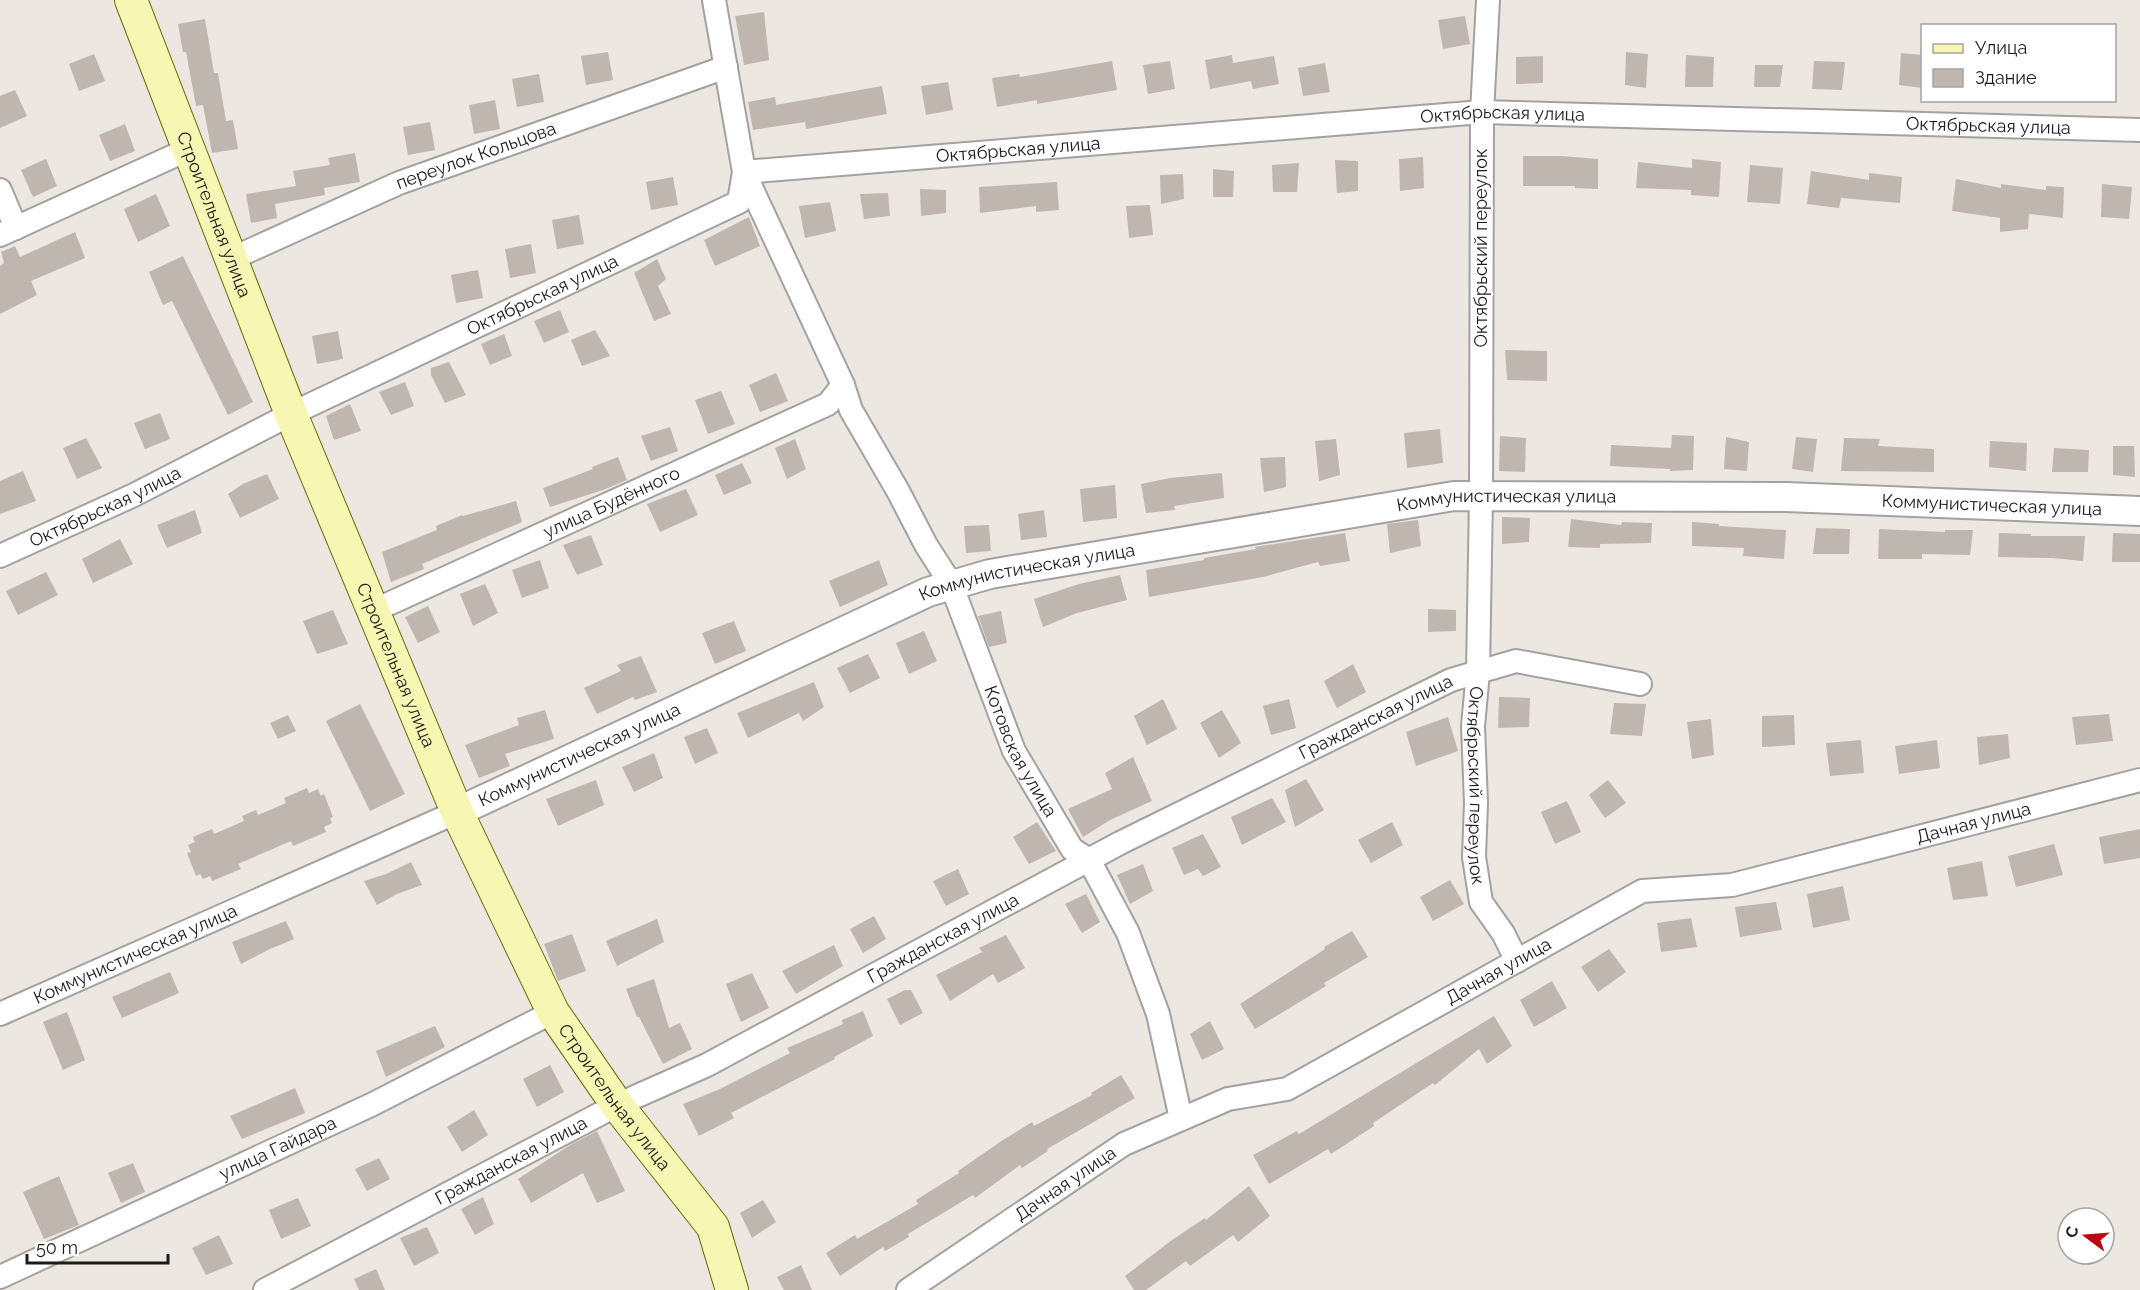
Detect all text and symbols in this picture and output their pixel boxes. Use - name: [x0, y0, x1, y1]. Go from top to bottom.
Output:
- legend: [1921, 24, 2116, 102]
- text: Улица: [1975, 37, 2027, 58]
- text: Здание: [1975, 67, 2037, 88]
- street label: Октябрьская улица: [1419, 101, 1585, 127]
- street label: Октябрьская улица: [1906, 113, 2071, 138]
- street label: переулок Кольцова: [393, 117, 559, 193]
- street label: Строительная улица: [173, 128, 256, 300]
- street label: Октябрьская улица: [935, 132, 1101, 166]
- street label: Октябрьский переулок: [1470, 149, 1491, 347]
- street label: Октябрьская улица: [463, 250, 621, 339]
- street label: Октябрьская улица: [26, 462, 184, 551]
- street label: улица Будённого: [540, 462, 683, 542]
- street label: Коммунистическая улица: [1395, 485, 1616, 515]
- street label: Коммунистическая улица: [1881, 490, 2102, 519]
- street label: Коммунистическая улица: [915, 539, 1136, 605]
- street label: Строительная улица: [353, 580, 440, 750]
- street label: Гражданская улица: [1295, 670, 1456, 763]
- street label: Котовская улица: [980, 683, 1062, 821]
- street label: Октябрьский переулок: [1463, 685, 1489, 886]
- street label: Коммунистическая улица: [475, 698, 683, 811]
- street label: Дачная улица: [1914, 798, 2033, 847]
- street label: Гражданская улица: [863, 889, 1022, 987]
- street label: Коммунистическая улица: [30, 900, 240, 1008]
- street label: Дачная улица: [1442, 933, 1555, 1008]
- street label: Строительная улица: [554, 1020, 675, 1174]
- street label: улица Гайдара: [216, 1112, 339, 1184]
- street label: Гражданская улица: [431, 1112, 590, 1209]
- street label: Дачная улица: [1011, 1142, 1120, 1225]
- north arrow: [2056, 1206, 2116, 1266]
- text: С: [2061, 1224, 2083, 1240]
- scale bar: [27, 1227, 168, 1265]
- text: 50 m: [36, 1237, 78, 1258]

